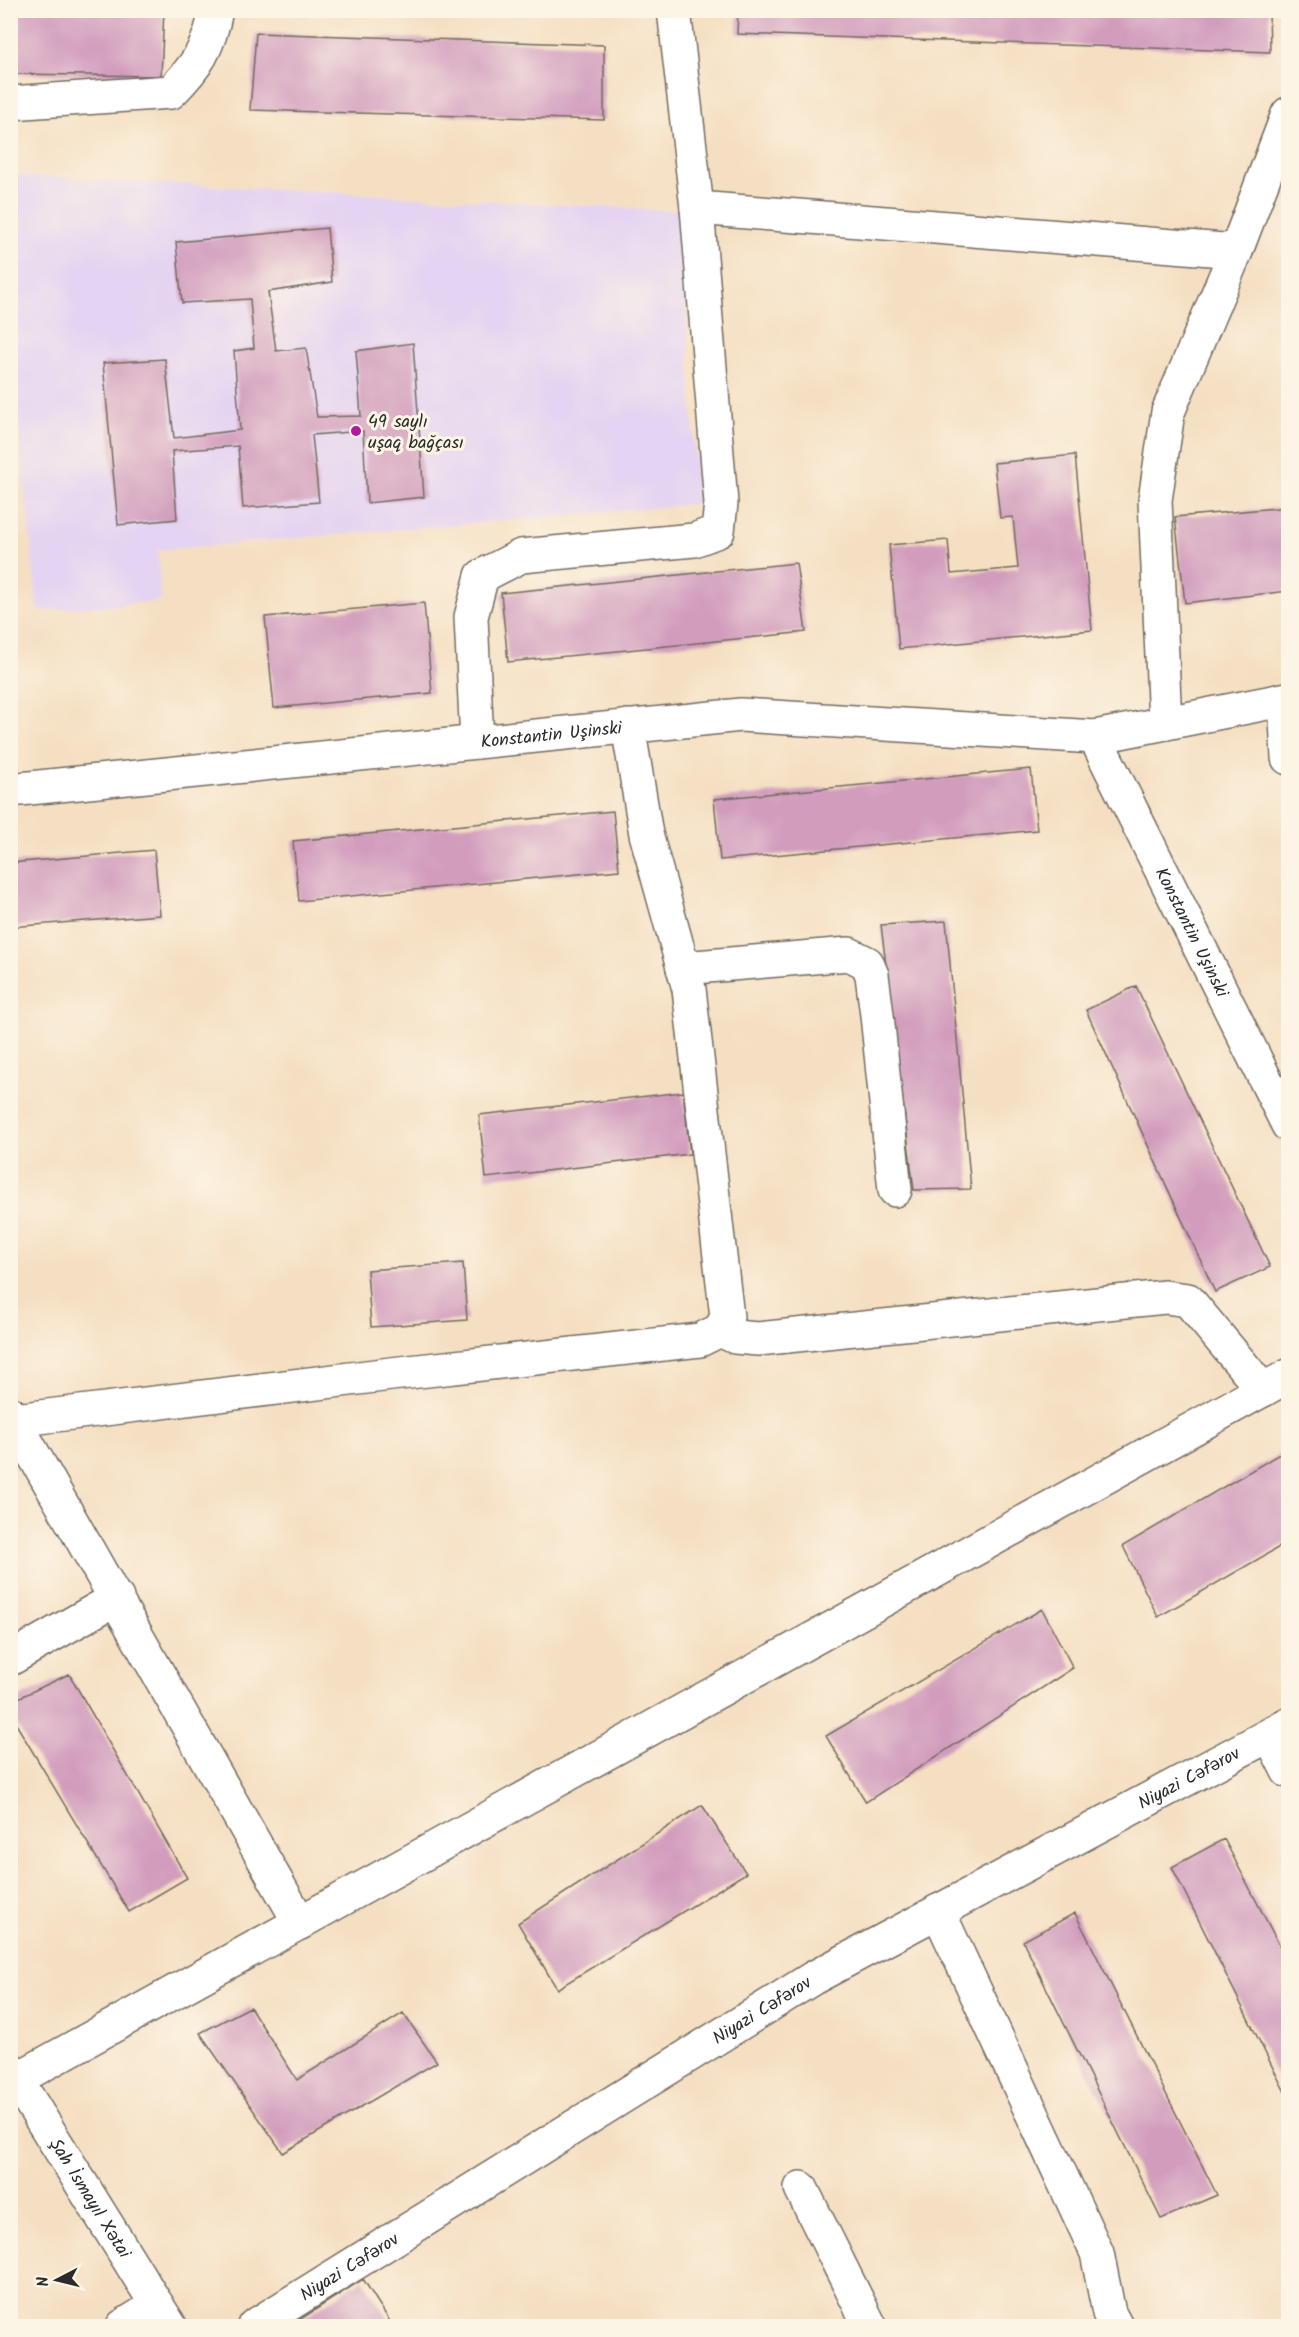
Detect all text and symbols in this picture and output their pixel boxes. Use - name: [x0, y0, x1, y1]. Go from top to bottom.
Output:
- place label: 49 saylı uşaq bağçası: [368, 408, 464, 458]
- marker: 49 saylı uşaq bağçası: [349, 424, 363, 438]
- street label: Konstantin Uşinski: [479, 714, 624, 758]
- street label: Konstantin Uşinski: [1146, 863, 1236, 1003]
- street label: Niyazi Cəfərov: [1133, 1740, 1246, 1818]
- street label: Niyazi Cəfərov: [707, 1969, 818, 2053]
- street label: Şah İsmayıl Xətai: [41, 2133, 138, 2265]
- street label: Niyazi Cəfərov: [295, 2226, 405, 2310]
- north arrow: [27, 2250, 87, 2310]
- text: N: [31, 2275, 57, 2288]

